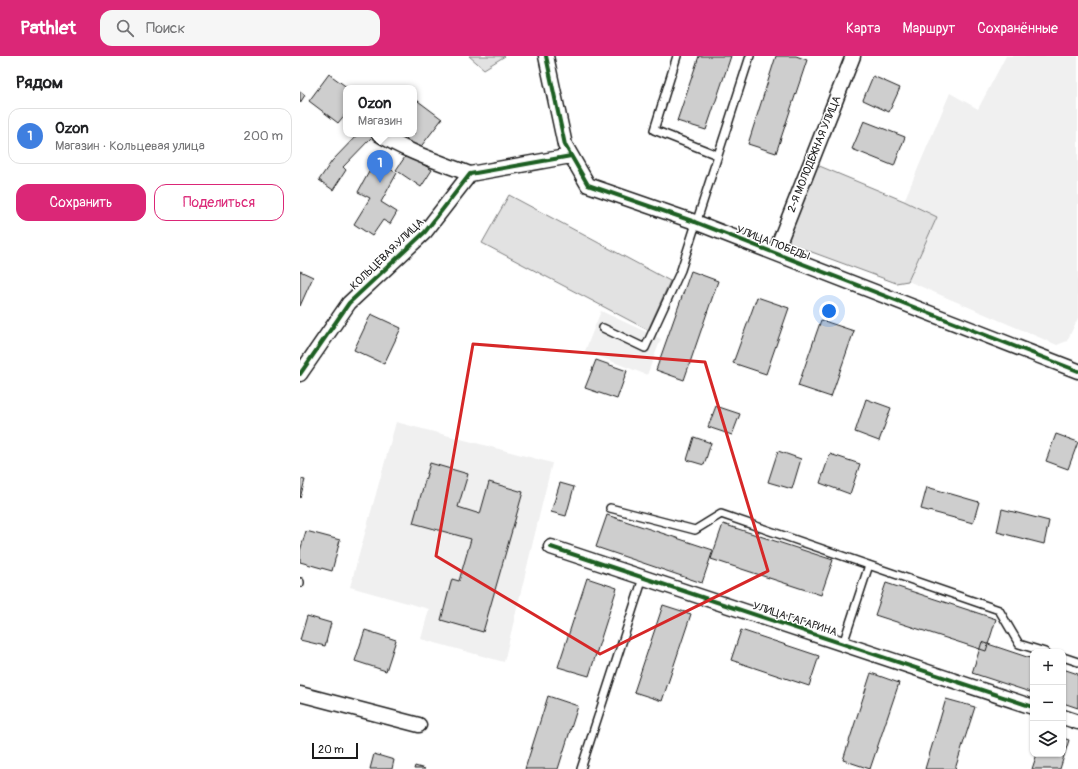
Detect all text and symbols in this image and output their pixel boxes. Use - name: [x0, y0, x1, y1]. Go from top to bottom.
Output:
- search box: [100, 10, 380, 46]
- text: Pathlet: [20, 16, 76, 40]
- icon: search: [114, 17, 136, 39]
- text: Поиск: [146, 19, 185, 38]
- text: Карта: [846, 20, 881, 37]
- text: Маршрут: [903, 20, 955, 37]
- text: Сохранённые: [977, 20, 1058, 37]
- text: Рядом: [16, 72, 63, 93]
- popup: [343, 85, 417, 137]
- text: Ozon: [358, 94, 392, 113]
- street label: 2-Я МОЛОДЁЖНАЯ УЛИЦА: [785, 94, 843, 214]
- text: Магазин: [358, 113, 402, 129]
- text: Ozon: [55, 119, 89, 138]
- text: 1: [27, 128, 33, 144]
- text: 200 m: [244, 128, 283, 144]
- text: Магазин · Кольцевая улица: [55, 138, 205, 154]
- pin: 1: [367, 150, 393, 183]
- button: Сохранить: [16, 184, 146, 221]
- button: Поделиться: [154, 184, 284, 221]
- street label: КОЛЬЦЕВАЯ УЛИЦА: [348, 216, 426, 292]
- street label: УЛИЦА ПОБЕДЫ: [734, 223, 812, 263]
- your location: [819, 301, 839, 321]
- street label: УЛИЦА ГАГАРИНА: [751, 599, 839, 639]
- map controls: [1030, 649, 1066, 757]
- button: +: [1030, 649, 1066, 685]
- button: −: [1030, 685, 1066, 721]
- button: layers: [1030, 721, 1066, 757]
- scale bar: [312, 741, 358, 760]
- text: 20 m: [318, 743, 344, 756]

